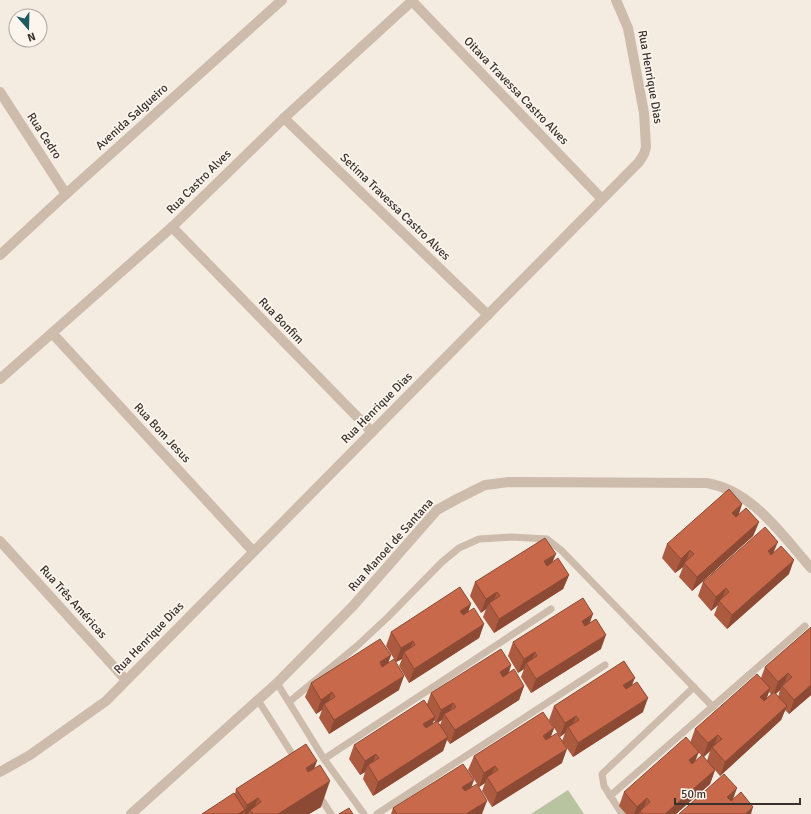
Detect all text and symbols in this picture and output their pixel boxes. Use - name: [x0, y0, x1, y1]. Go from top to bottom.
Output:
- north arrow: [8, 8, 48, 48]
- street label: Rua Henrique Dias: [634, 29, 666, 125]
- text: N: [25, 30, 37, 44]
- street label: Oitava Travessa Castro Alves: [460, 34, 572, 148]
- street label: Avenida Salgueiro: [93, 81, 171, 153]
- street label: Rua Cedro: [23, 110, 65, 162]
- street label: Rua Castro Alves: [164, 147, 234, 217]
- street label: Setima Travessa Castro Alves: [337, 150, 453, 264]
- street label: Rua Bonfim: [255, 295, 307, 347]
- street label: Rua Henrique Dias: [338, 369, 416, 447]
- street label: Rua Bom Jesus: [130, 400, 194, 466]
- street label: Rua Manoel de Santana: [345, 495, 437, 595]
- street label: Rua Três Américas: [36, 562, 110, 642]
- street label: Rua Henrique Dias: [111, 599, 187, 677]
- scale bar: [675, 780, 800, 806]
- text: 50 m: [681, 787, 706, 802]

